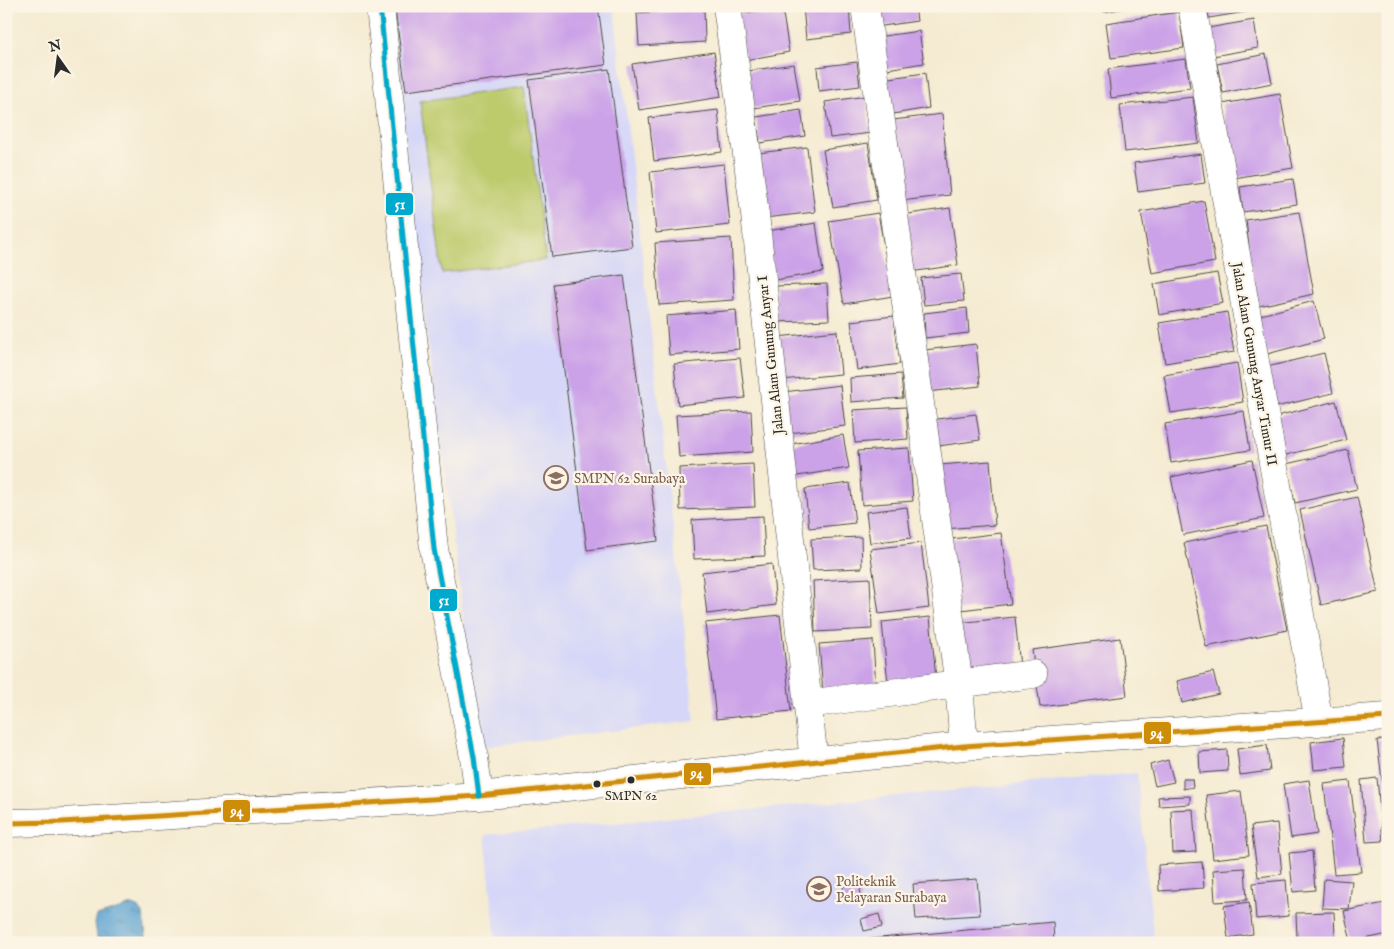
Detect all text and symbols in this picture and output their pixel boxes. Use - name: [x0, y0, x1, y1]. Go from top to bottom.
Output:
- north arrow: [32, 32, 82, 82]
- text: N: [46, 36, 63, 57]
- line badge: 51: [385, 192, 414, 216]
- text: 51: [395, 196, 405, 214]
- street label: Jalan Alam Gunung Anyar Timur II: [1227, 259, 1281, 467]
- street label: Jalan Alam Gunung Anyar I: [754, 274, 789, 437]
- school or university icon: SMPN 62 Surabaya: [543, 465, 569, 491]
- place label: SMPN 62 Surabaya: [574, 470, 686, 488]
- line badge: 51: [429, 588, 458, 612]
- text: 51: [439, 592, 449, 610]
- line badge: 94: [1143, 721, 1172, 745]
- text: 94: [1150, 725, 1165, 743]
- line badge: 94: [683, 762, 712, 786]
- text: 94: [690, 765, 705, 783]
- marker: SMPN 62: [626, 775, 636, 785]
- unlabelled marker: [592, 779, 602, 789]
- place label: SMPN 62: [605, 788, 657, 805]
- line badge: 94: [222, 799, 251, 823]
- text: 94: [230, 803, 245, 821]
- place label: Politeknik Pelayaran Surabaya: [836, 873, 947, 907]
- school or university icon: Politeknik Pelayaran Surabaya: [806, 876, 832, 902]

